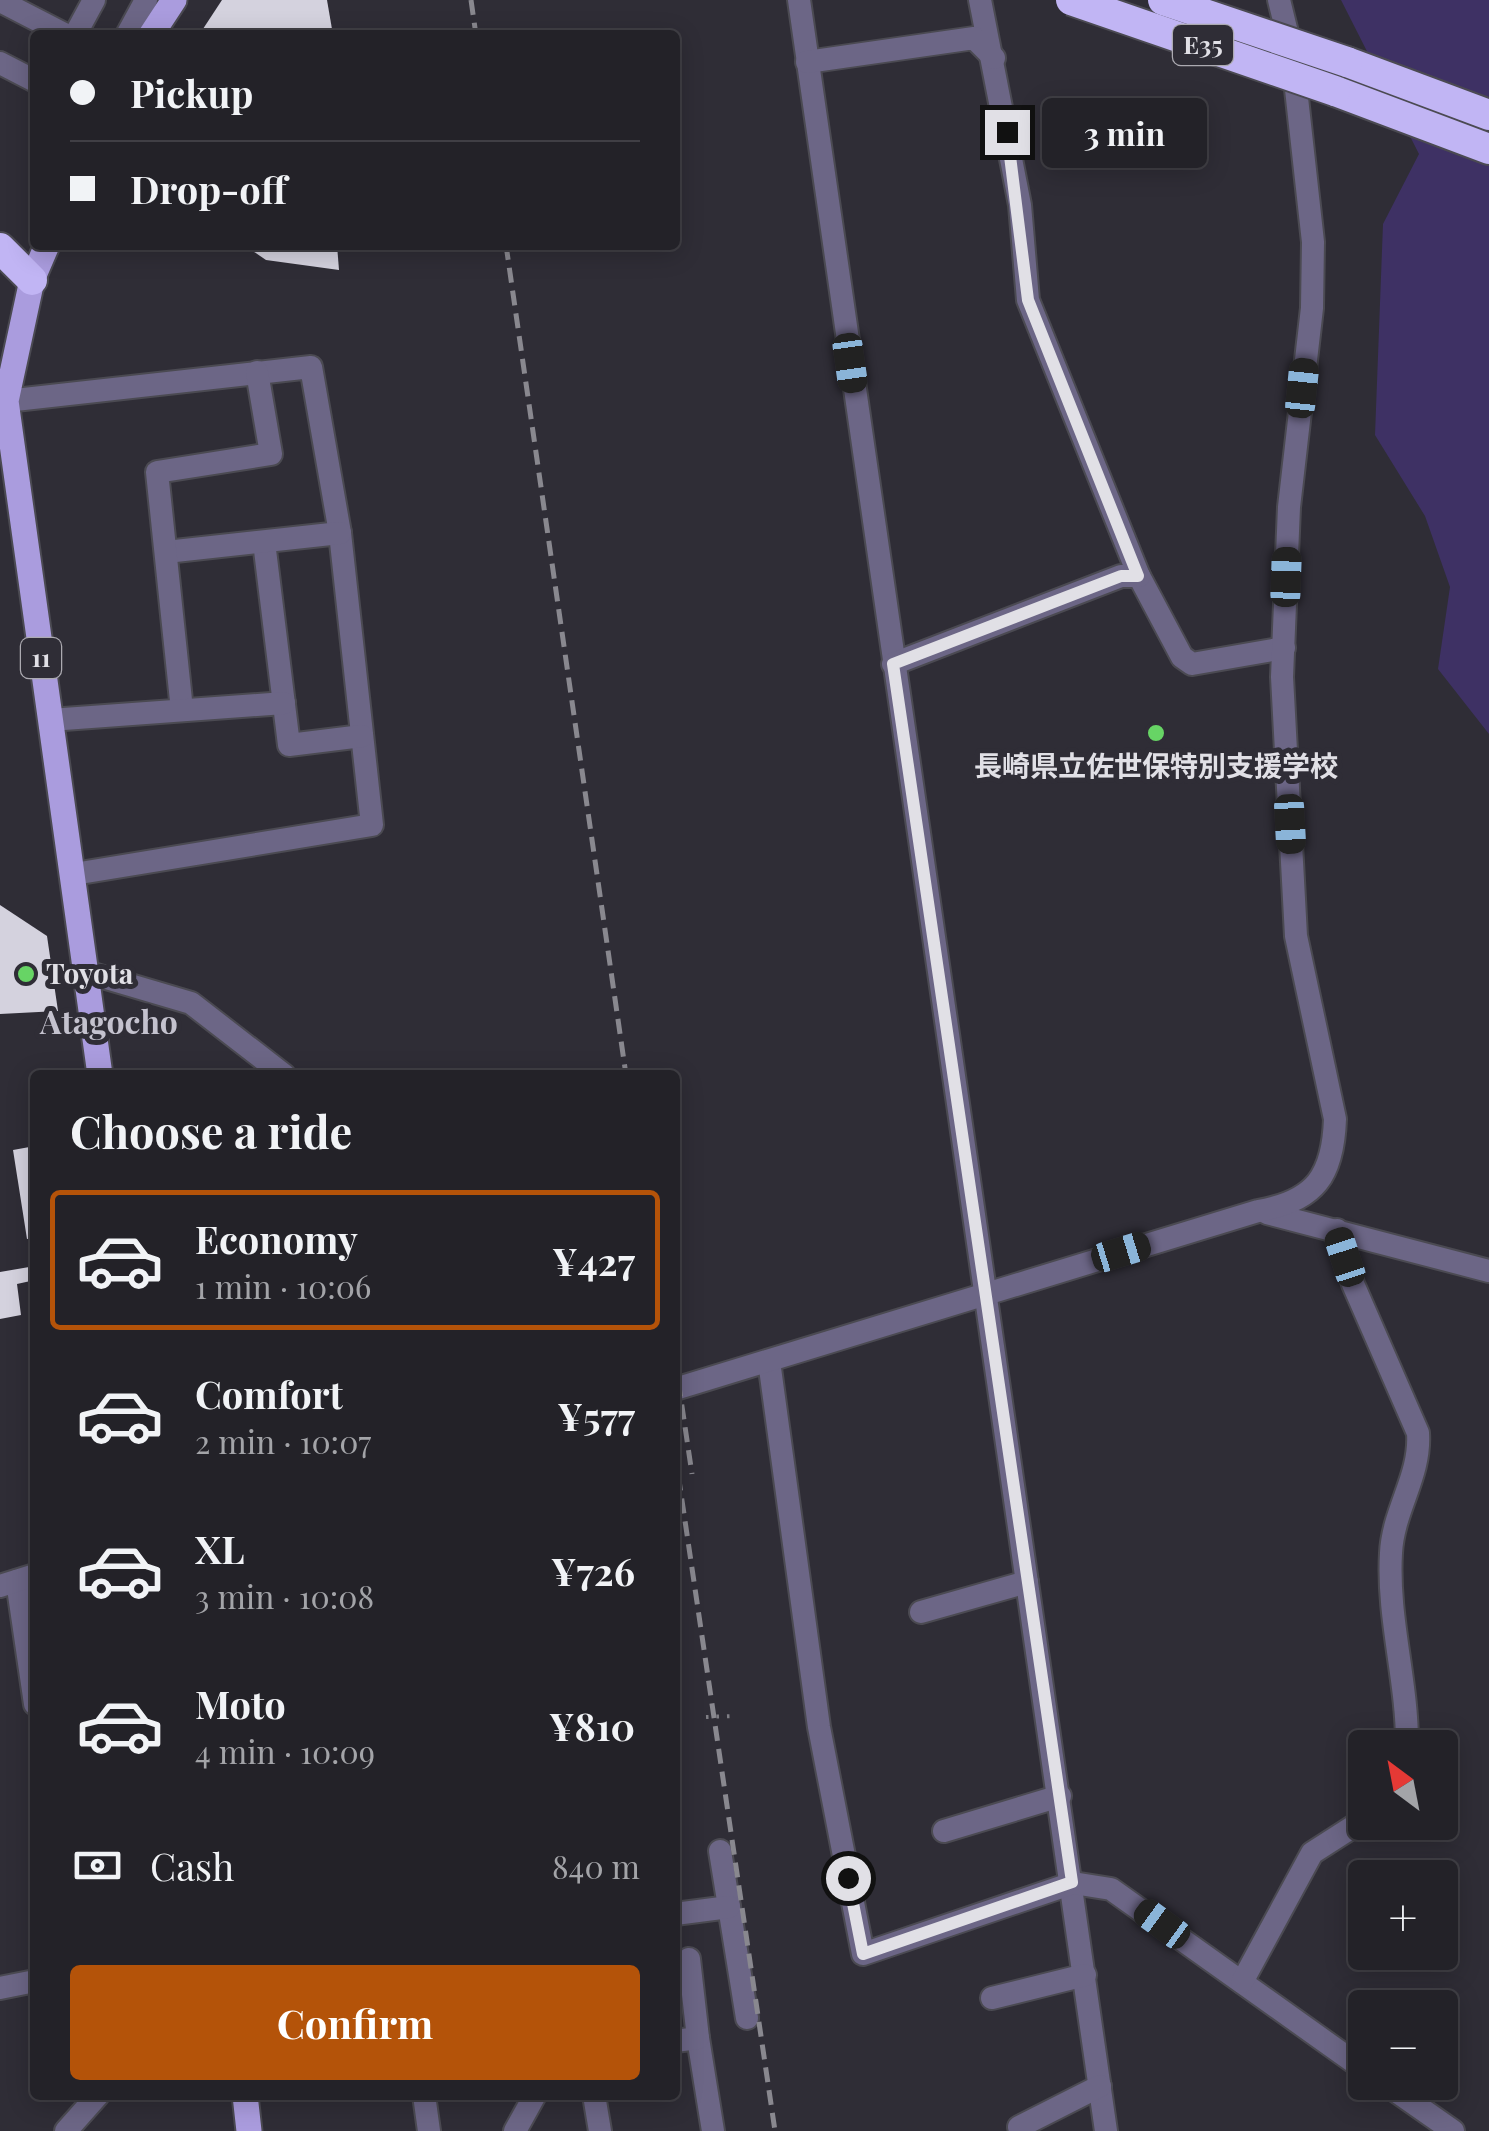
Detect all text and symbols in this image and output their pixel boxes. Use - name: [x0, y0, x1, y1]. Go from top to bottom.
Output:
- road number: E35: [1173, 25, 1233, 65]
- text: Pickup: [130, 67, 253, 118]
- callout: 3 min: [1042, 97, 1207, 167]
- route end: [985, 110, 1030, 155]
- text: 3 min: [1084, 111, 1165, 154]
- text: Drop-off: [130, 163, 287, 214]
- car: [831, 331, 869, 395]
- car: [1284, 357, 1320, 419]
- car: [1270, 546, 1302, 608]
- road number: 11: [21, 638, 61, 678]
- marker: 長崎県立佐世保特別支援学校: [1145, 722, 1167, 744]
- place label: 長崎県立佐世保特別支援学校: [974, 746, 1338, 783]
- car: [1273, 793, 1307, 855]
- place label: Toyota: [46, 954, 134, 991]
- marker: Toyota: [15, 963, 37, 985]
- district label: Atagocho: [39, 999, 178, 1042]
- text: Choose a ride: [70, 1100, 352, 1160]
- text: Economy: [195, 1213, 358, 1264]
- icon: car: [75, 1215, 165, 1305]
- car: [1321, 1224, 1369, 1290]
- car: [1088, 1229, 1154, 1275]
- text: ¥427: [552, 1235, 635, 1286]
- text: 1 min · 10:06: [195, 1264, 371, 1307]
- text: Comfort: [195, 1368, 343, 1419]
- icon: car: [75, 1370, 165, 1460]
- text: ¥577: [557, 1390, 635, 1441]
- text: 2 min · 10:07: [195, 1419, 371, 1462]
- text: XL: [195, 1523, 244, 1574]
- icon: car: [75, 1525, 165, 1615]
- text: ¥726: [551, 1545, 635, 1596]
- text: 3 min · 10:08: [195, 1574, 374, 1617]
- text: Moto: [195, 1678, 286, 1729]
- icon: car: [75, 1680, 165, 1770]
- text: ¥810: [549, 1700, 635, 1751]
- text: 4 min · 10:09: [195, 1729, 375, 1772]
- north arrow: [1348, 1730, 1458, 1840]
- map controls: [1348, 1730, 1458, 2100]
- icon: cash: [70, 1838, 125, 1893]
- text: Cash: [150, 1840, 234, 1891]
- text: 840 m: [552, 1844, 640, 1887]
- route start: [826, 1856, 871, 1901]
- button: +: [1348, 1860, 1458, 1970]
- car: [1129, 1894, 1195, 1954]
- button: Confirm: [70, 1965, 640, 2080]
- button: −: [1348, 1990, 1458, 2100]

